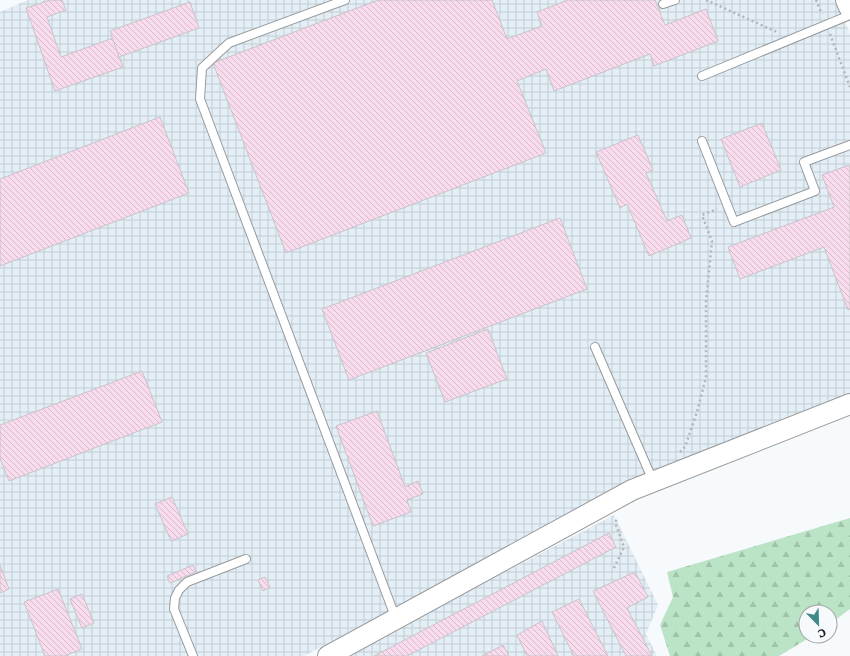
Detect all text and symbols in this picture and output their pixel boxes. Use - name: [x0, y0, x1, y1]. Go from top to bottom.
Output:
- north arrow: [798, 604, 838, 644]
- text: С: [815, 625, 829, 643]

